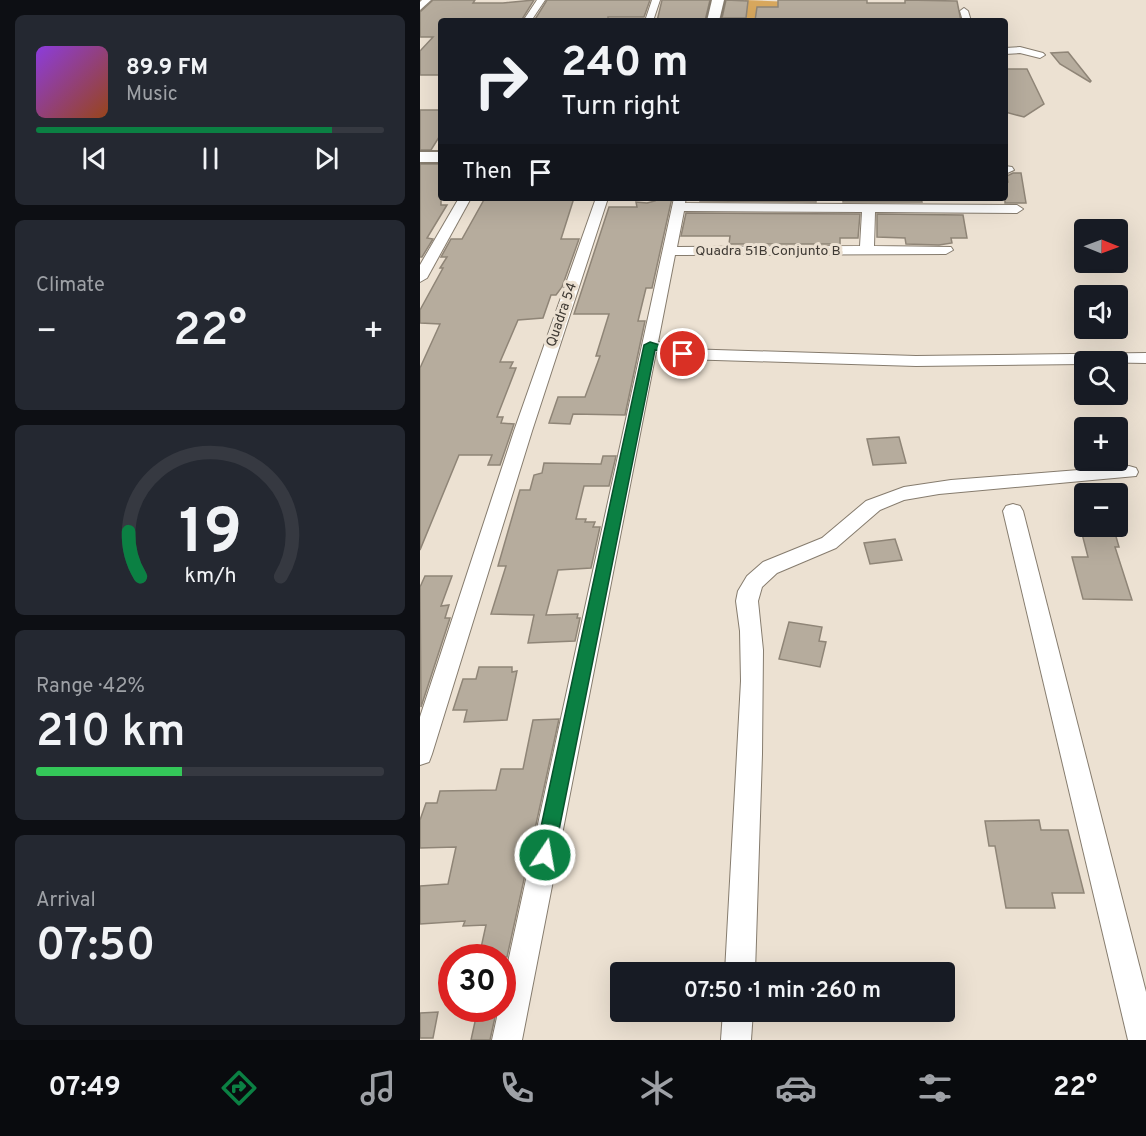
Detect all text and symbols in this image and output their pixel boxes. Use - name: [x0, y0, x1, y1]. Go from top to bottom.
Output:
- text: 240 m: [561, 38, 689, 91]
- icon: right: [462, 42, 540, 120]
- text: 89.9 FM: [126, 55, 208, 82]
- text: Music: [126, 82, 178, 108]
- text: Turn right: [561, 90, 680, 124]
- icon: previous: [78, 142, 111, 175]
- icon: pause: [194, 142, 227, 175]
- icon: next: [310, 142, 343, 175]
- icon: arrive: [524, 156, 557, 189]
- text: Then: [462, 159, 512, 186]
- north arrow: [1074, 219, 1128, 273]
- map controls: [1074, 219, 1128, 537]
- street label: Quadra 51B Conjunto B: [695, 243, 841, 260]
- text: Climate: [36, 273, 105, 299]
- street label: Quadra 54: [543, 280, 581, 350]
- button: sound: [1074, 285, 1128, 339]
- text: 22°: [173, 304, 247, 361]
- text: −: [36, 312, 57, 354]
- text: +: [363, 312, 384, 354]
- pin: [657, 328, 708, 379]
- icon: arrive: [666, 337, 699, 370]
- button: search: [1074, 351, 1128, 405]
- button: +: [1074, 417, 1128, 471]
- button: −: [1074, 483, 1128, 537]
- text: 19: [178, 496, 242, 575]
- text: km/h: [184, 563, 236, 590]
- text: Range · 42%: [36, 674, 145, 700]
- text: 210 km: [36, 705, 185, 762]
- position arrow: [513, 823, 577, 887]
- text: Arrival: [36, 888, 96, 914]
- text: 07:50: [36, 919, 155, 976]
- speed limit sign: 30: [438, 944, 516, 1022]
- text: 07:50 · 1 min · 260 m: [684, 978, 881, 1005]
- icon: directions: [218, 1067, 260, 1109]
- icon: music: [357, 1067, 399, 1109]
- icon: phone: [496, 1067, 538, 1109]
- icon: climate: [636, 1067, 678, 1109]
- icon: car: [775, 1067, 817, 1109]
- icon: filters: [914, 1067, 956, 1109]
- text: 07:49: [49, 1071, 121, 1105]
- text: 22°: [1053, 1071, 1097, 1105]

